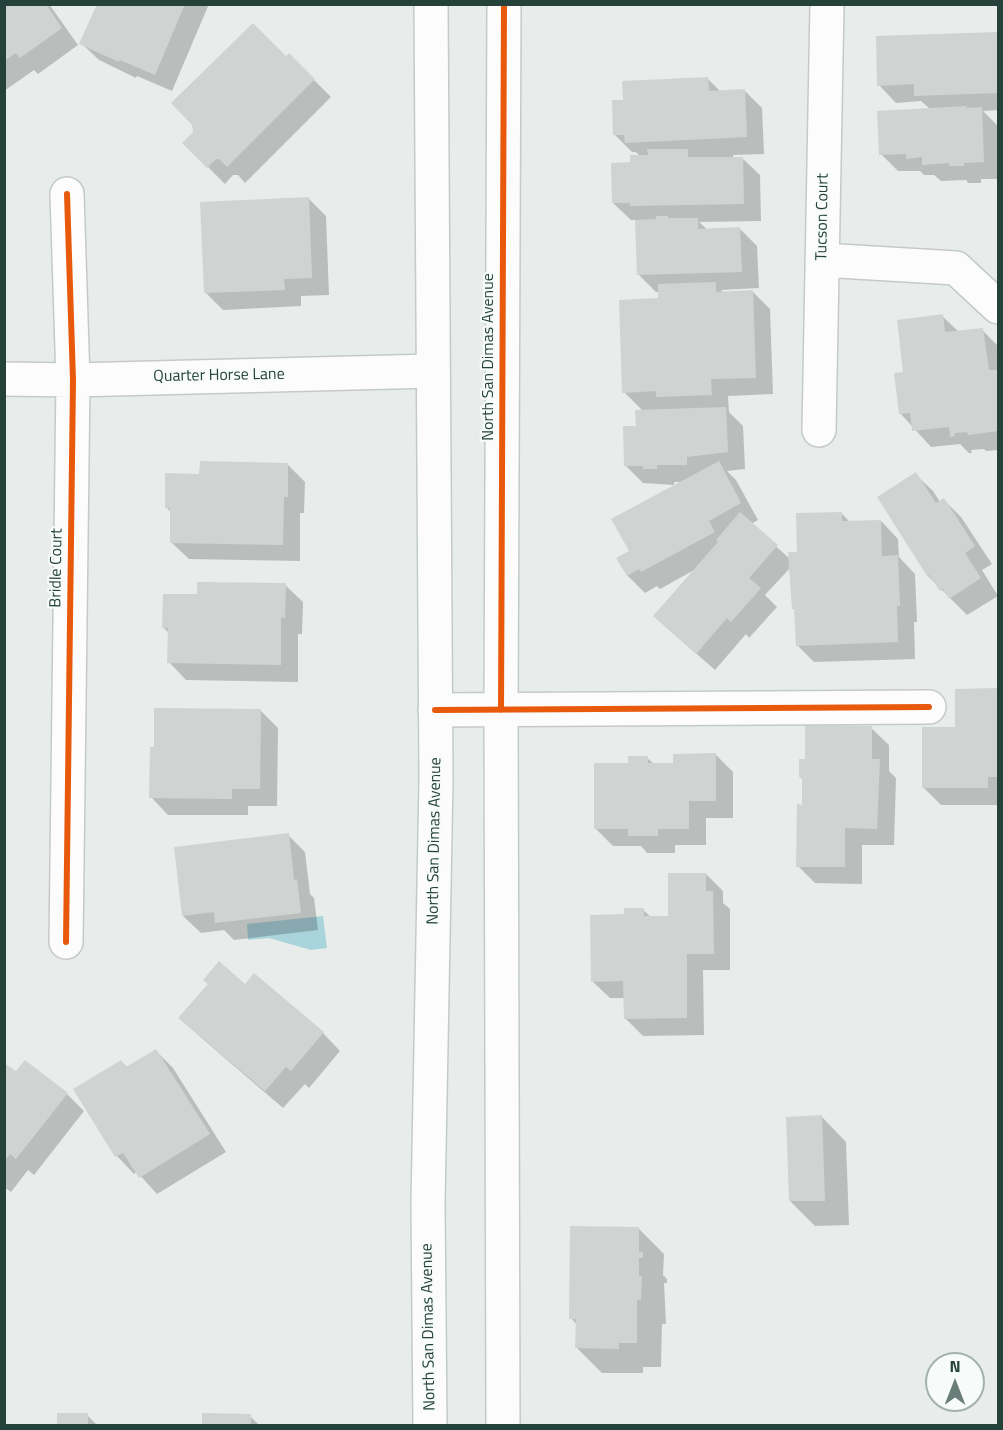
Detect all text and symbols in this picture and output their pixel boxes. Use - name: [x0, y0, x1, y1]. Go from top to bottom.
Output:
- street label: Tucson Court: [813, 173, 833, 261]
- street label: North San Dimas Avenue: [479, 273, 499, 441]
- street label: Quarter Horse Lane: [153, 365, 285, 387]
- street label: Bridle Court: [47, 528, 67, 608]
- street label: North San Dimas Avenue: [424, 757, 446, 925]
- street label: North San Dimas Avenue: [418, 1243, 440, 1411]
- north arrow: [925, 1352, 985, 1412]
- text: N: [949, 1354, 961, 1378]

